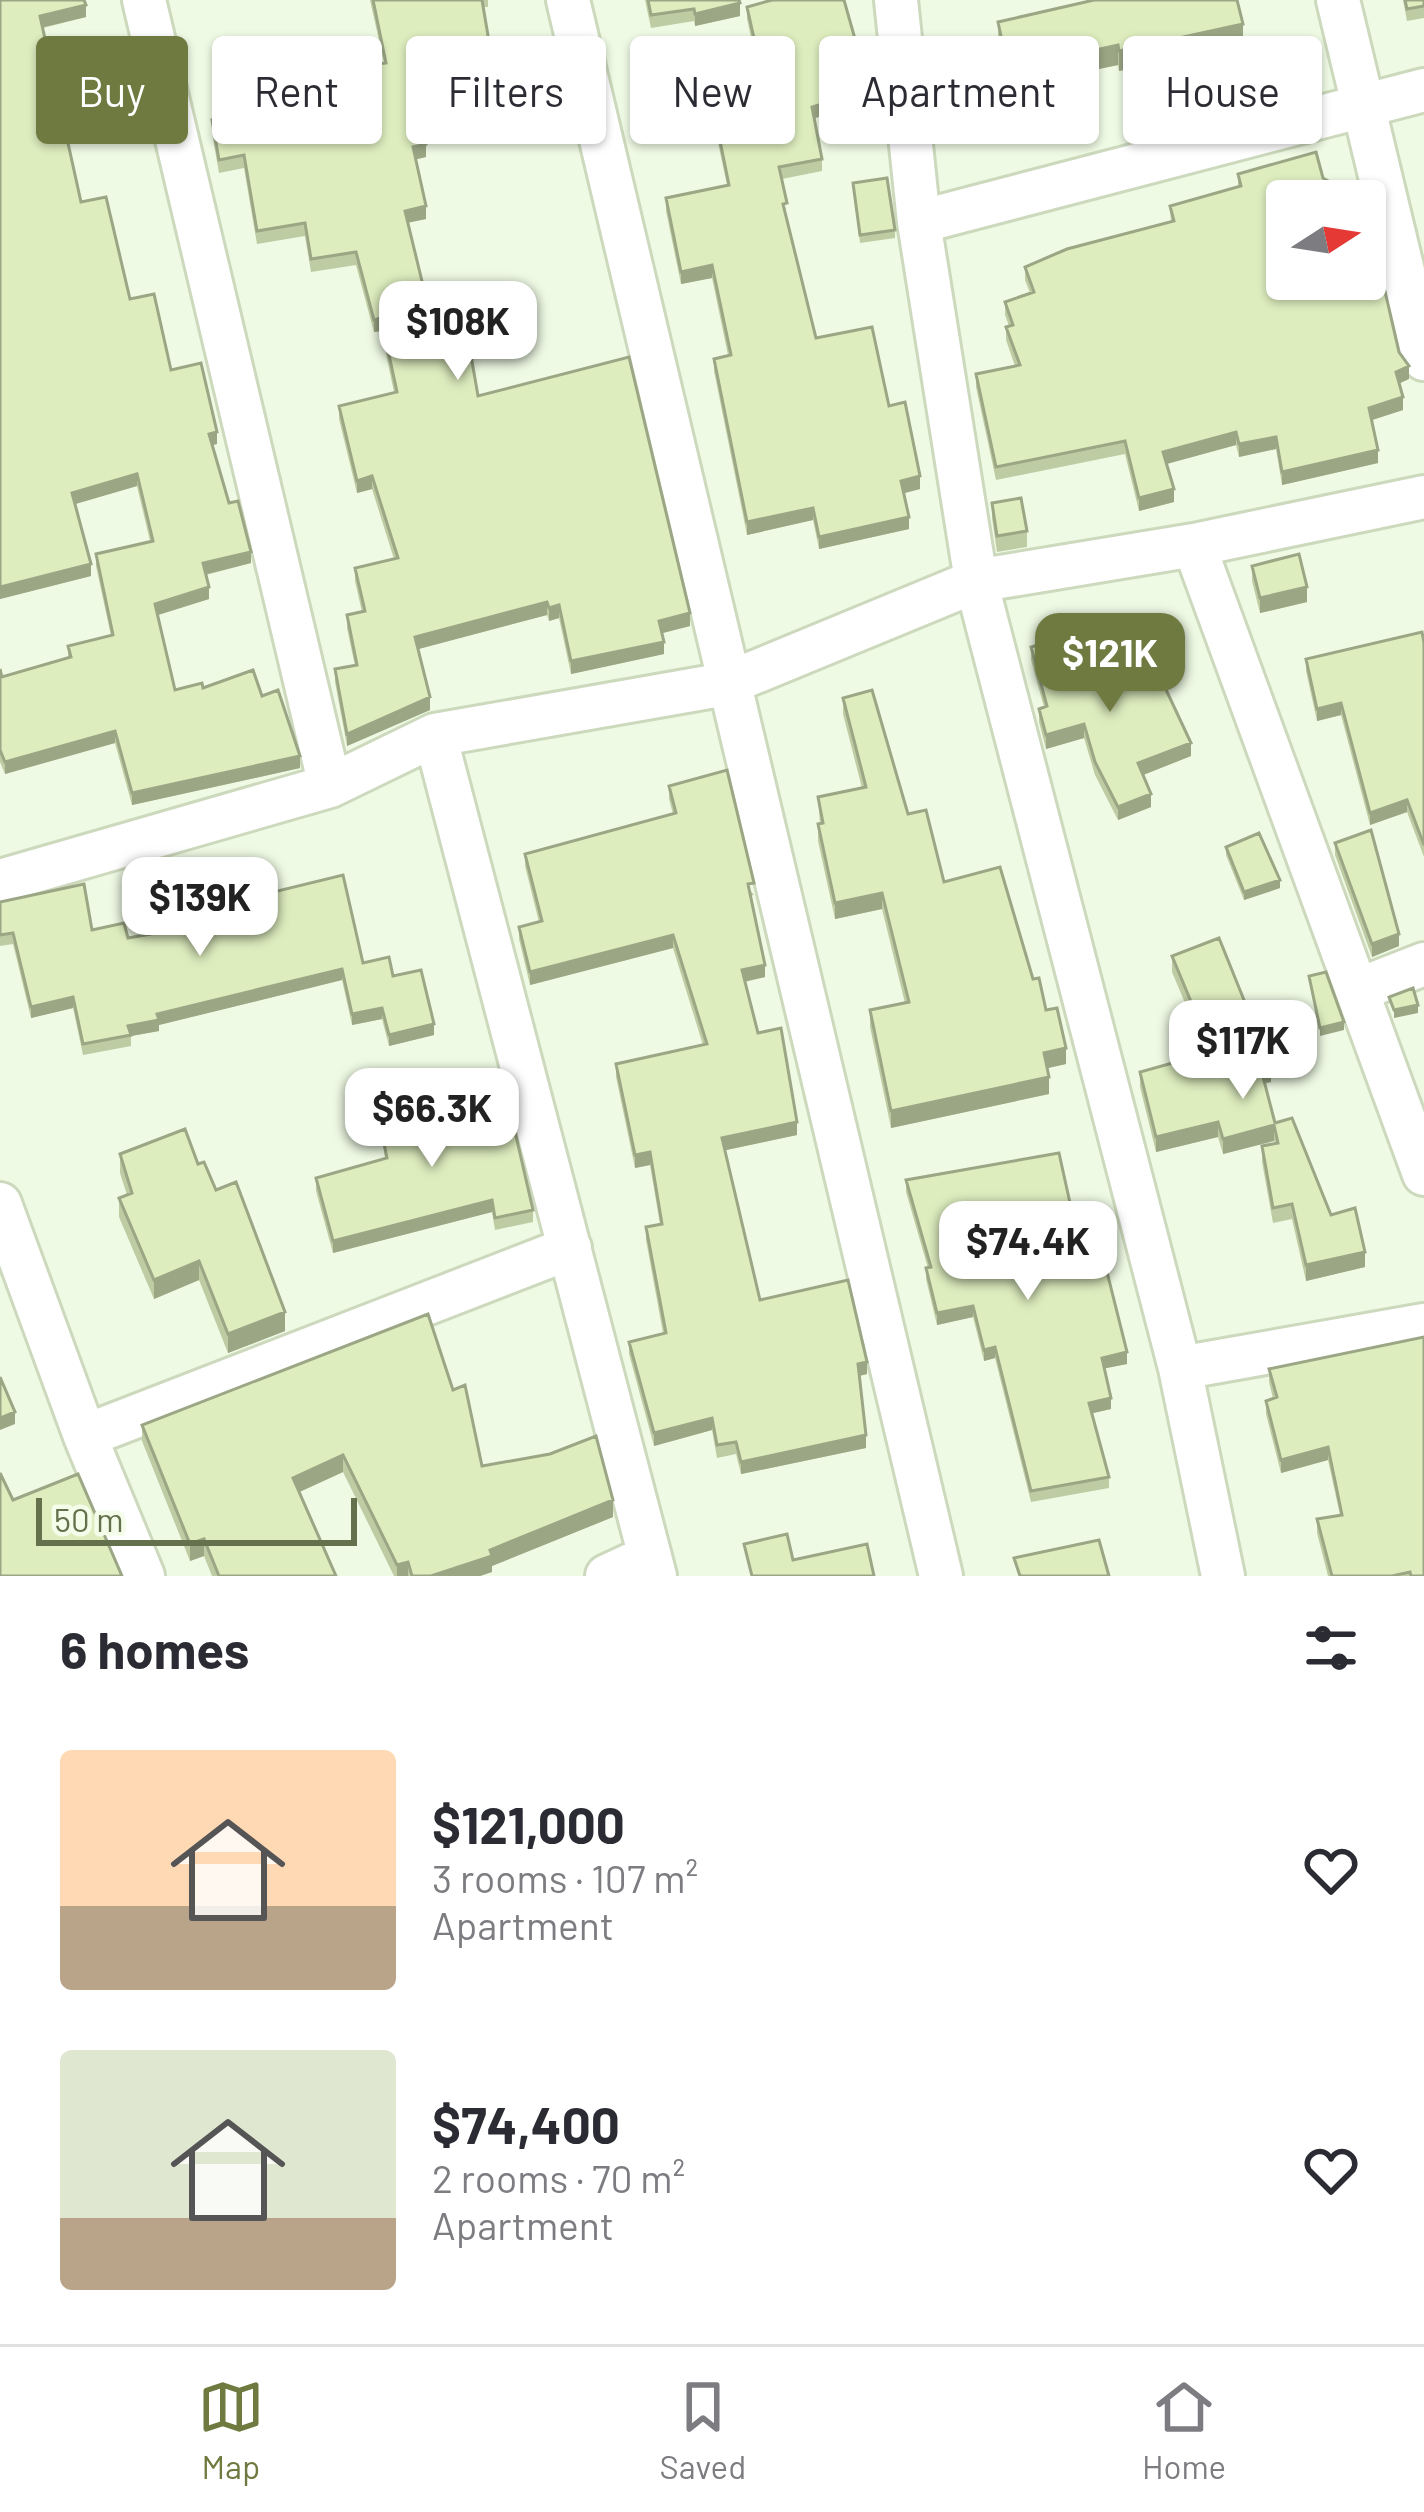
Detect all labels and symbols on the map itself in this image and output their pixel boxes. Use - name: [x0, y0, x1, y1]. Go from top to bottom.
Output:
- north arrow: [1266, 180, 1386, 300]
- pin: $108K: [374, 281, 542, 383]
- pin: $121K: [1026, 613, 1194, 715]
- pin: $139K: [116, 857, 284, 959]
- pin: $117K: [1159, 1000, 1327, 1102]
- pin: $66.3K: [334, 1068, 530, 1170]
- pin: $74.4K: [930, 1201, 1126, 1303]
- scale bar: [36, 1492, 357, 1545]

